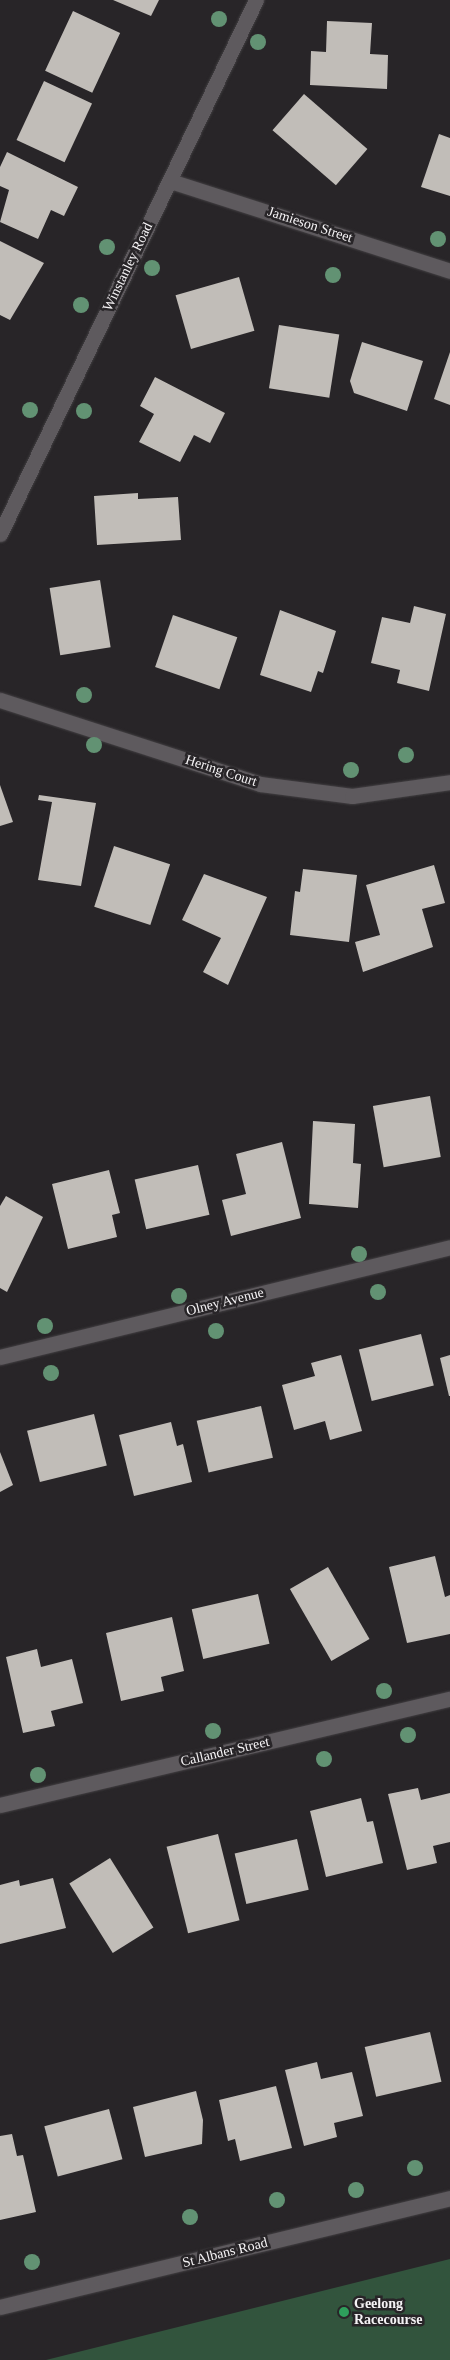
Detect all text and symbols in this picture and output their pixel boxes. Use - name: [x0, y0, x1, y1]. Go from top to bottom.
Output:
- street label: Jamieson Street: [265, 203, 355, 247]
- street label: Winstanley Road: [99, 220, 157, 314]
- street label: Hering Court: [183, 752, 259, 790]
- street label: Olney Avenue: [184, 1284, 266, 1320]
- street label: Callander Street: [179, 1734, 271, 1770]
- street label: St Albans Road: [180, 2234, 270, 2272]
- place label: Geelong Racecourse: [354, 2296, 422, 2328]
- marker: Geelong Racecourse: [338, 2306, 350, 2318]

